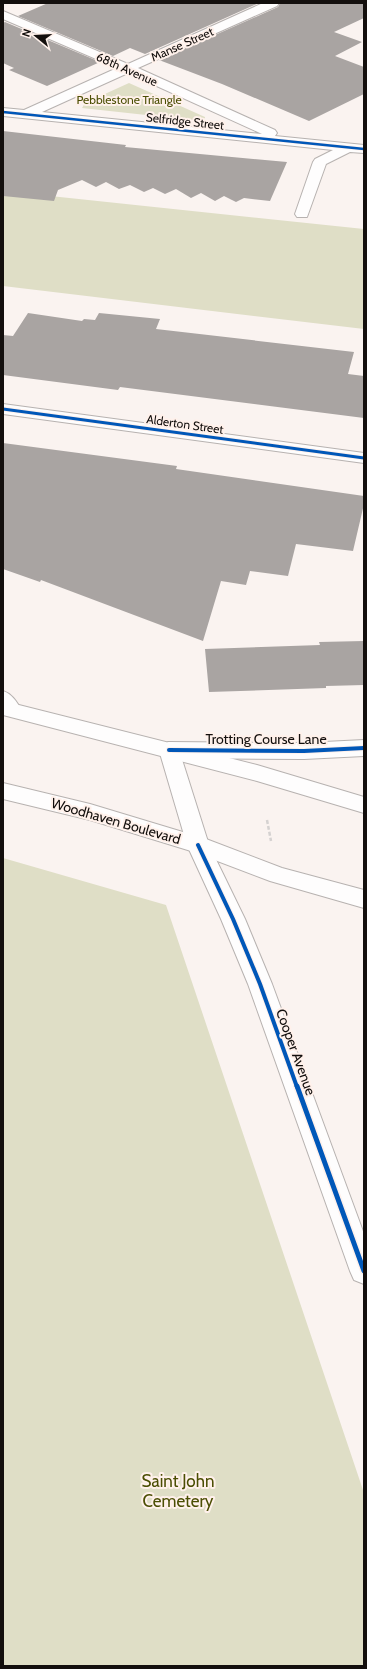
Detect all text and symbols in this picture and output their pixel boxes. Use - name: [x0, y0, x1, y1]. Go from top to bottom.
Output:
- north arrow: [16, 16, 56, 56]
- street label: Manse Street: [148, 24, 216, 64]
- text: N: [19, 27, 34, 39]
- street label: 68th Avenue: [94, 49, 160, 89]
- park label: Pebblestone Triangle: [76, 92, 182, 107]
- street label: Selfridge Street: [145, 109, 225, 133]
- street label: Alderton Street: [146, 411, 224, 437]
- street label: Trotting Course Lane: [205, 730, 327, 748]
- street label: Woodhaven Boulevard: [49, 794, 183, 848]
- street label: Cooper Avenue: [272, 1006, 320, 1098]
- park label: Saint John Cemetery: [142, 1471, 214, 1511]

